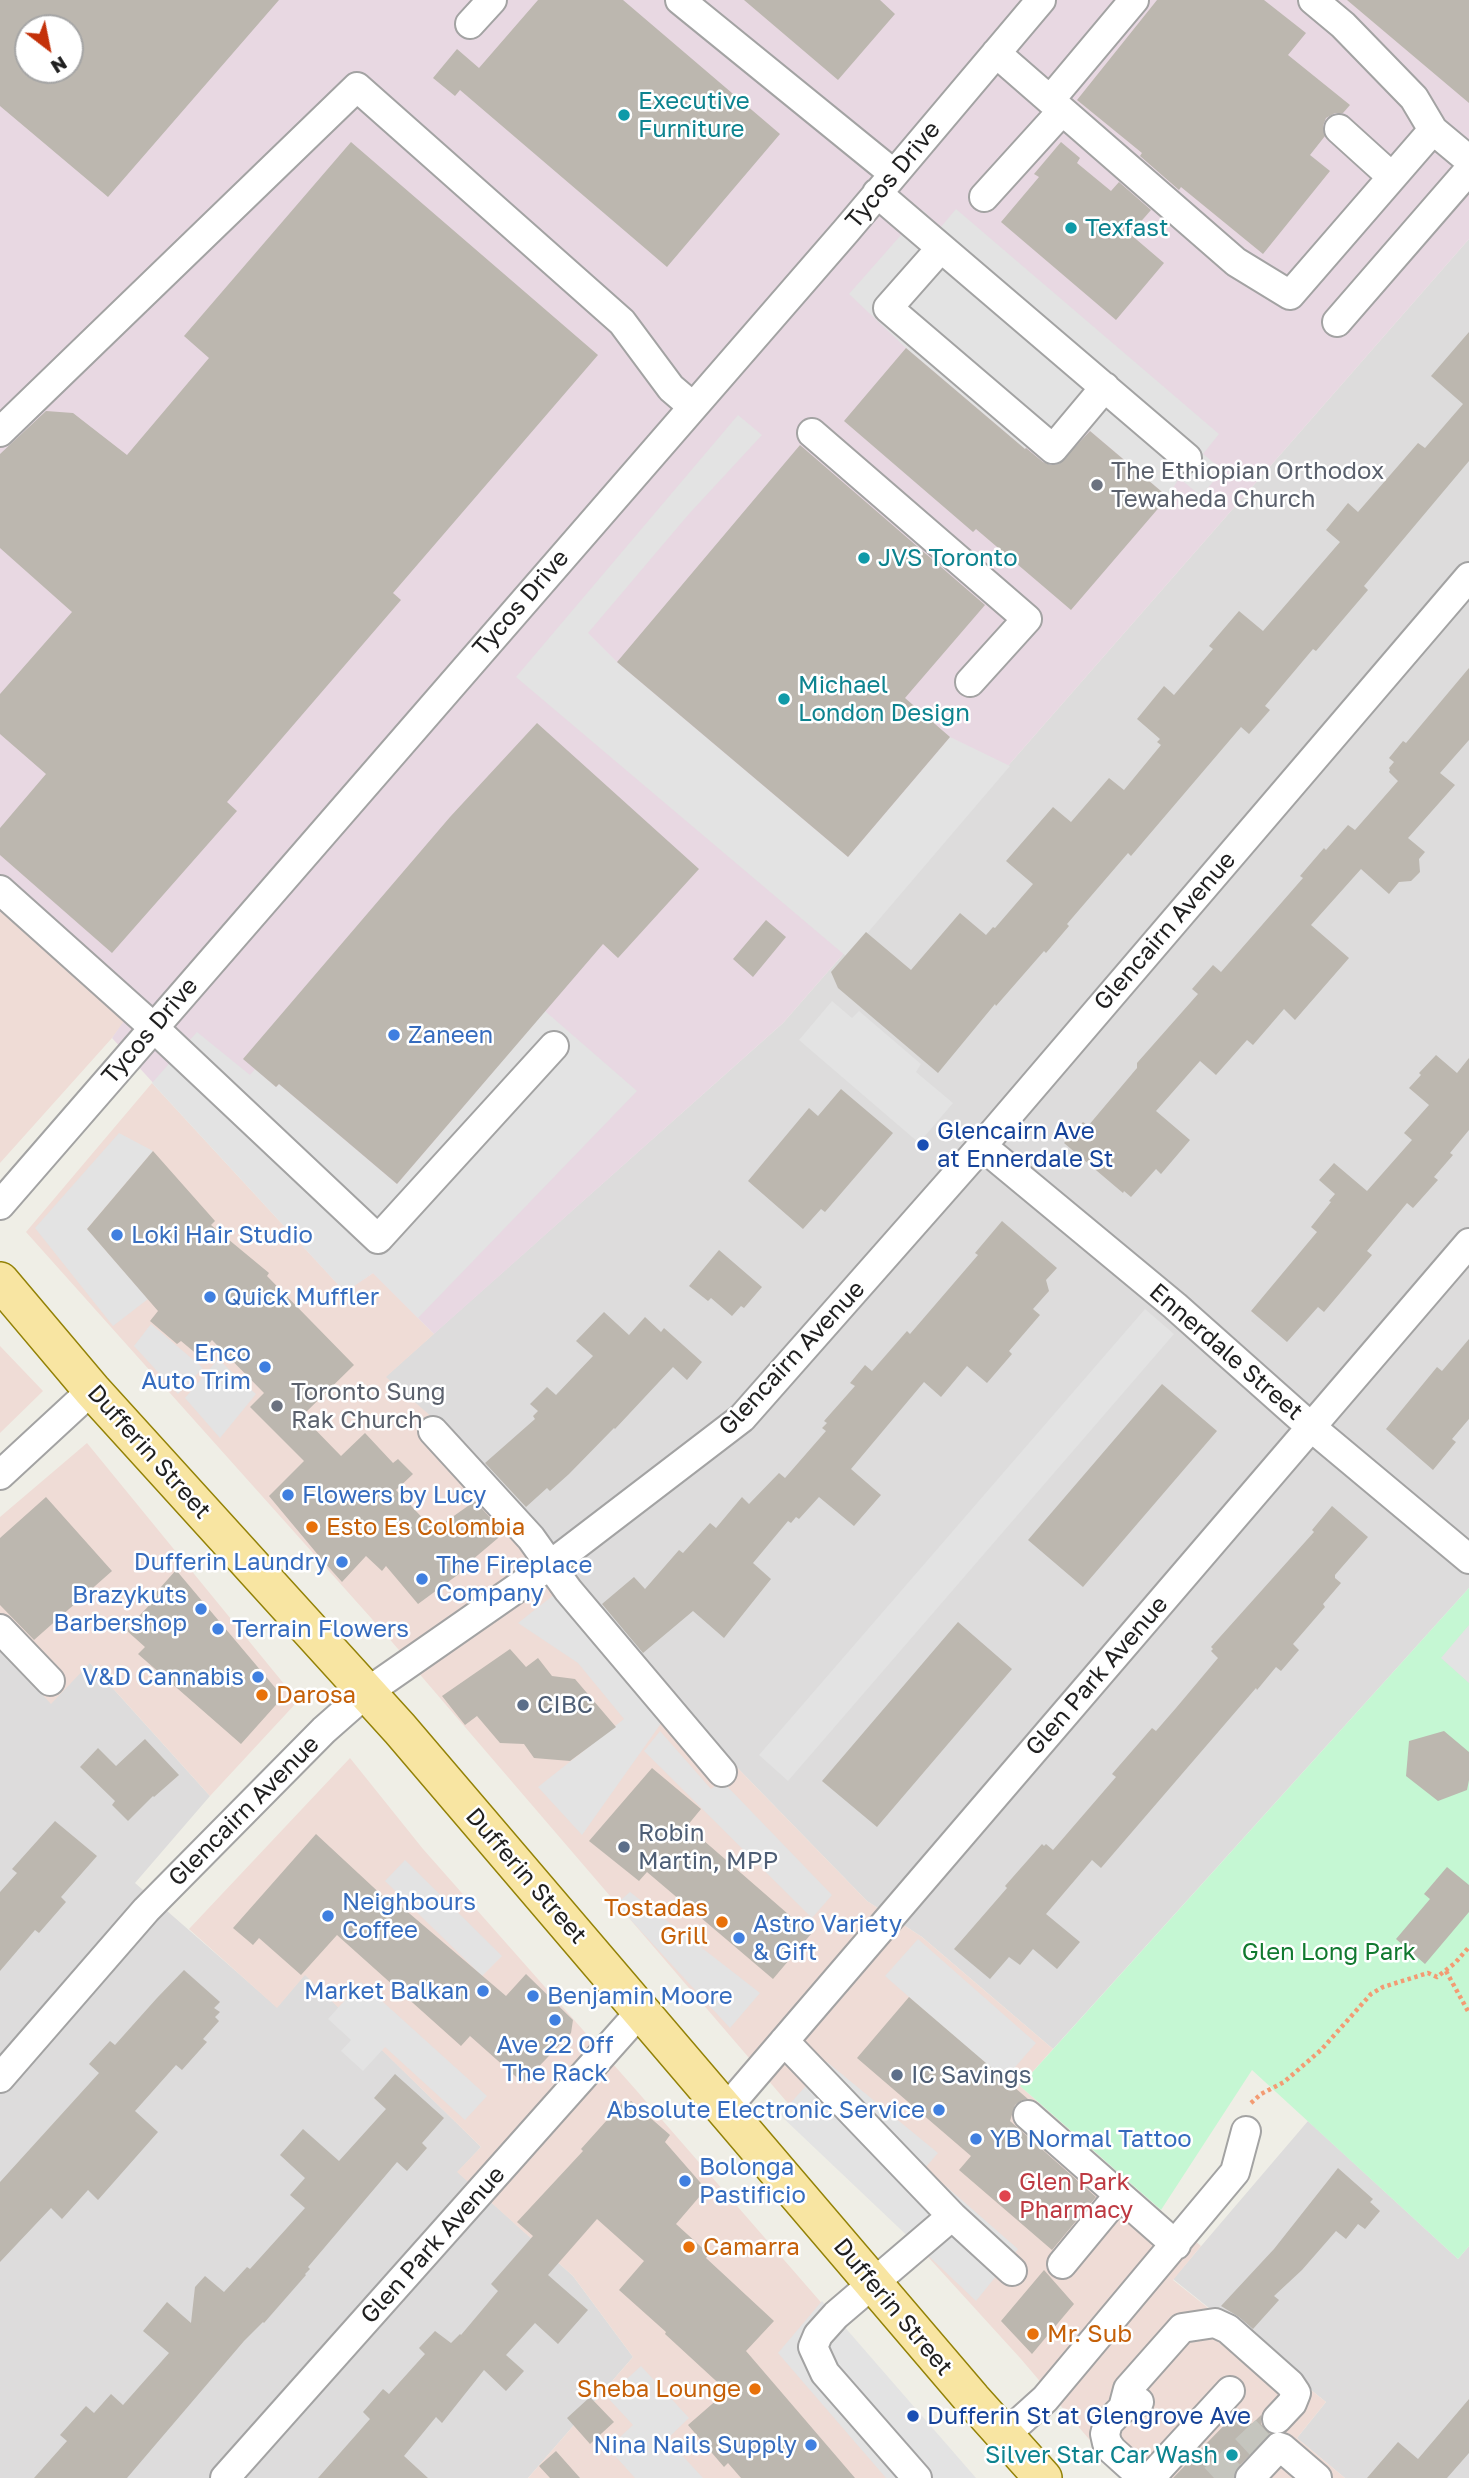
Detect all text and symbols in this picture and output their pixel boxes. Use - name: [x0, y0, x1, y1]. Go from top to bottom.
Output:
- north arrow: [14, 14, 84, 84]
- text: N: [47, 52, 72, 79]
- place label: Executive Furniture: [638, 87, 750, 143]
- marker: Executive Furniture: [616, 107, 632, 123]
- street label: Tycos Drive: [840, 115, 946, 235]
- place label: Texfast: [1085, 214, 1169, 242]
- marker: Texfast: [1063, 220, 1079, 236]
- place label: The Ethiopian Orthodox Tewaheda Church: [1111, 457, 1384, 513]
- marker: The Ethiopian Orthodox Tewaheda Church: [1089, 477, 1105, 493]
- street label: Tycos Drive: [467, 544, 575, 662]
- place label: JVS Toronto: [878, 544, 1018, 572]
- marker: JVS Toronto: [856, 550, 872, 566]
- place label: Michael London Design: [798, 671, 970, 727]
- marker: Michael London Design: [776, 691, 792, 707]
- street label: Glencairn Avenue: [1088, 846, 1242, 1016]
- street label: Tycos Drive: [96, 972, 204, 1090]
- place label: Zaneen: [408, 1021, 493, 1049]
- marker: Zaneen: [386, 1027, 402, 1043]
- place label: Glencairn Ave at Ennerdale St: [937, 1117, 1113, 1173]
- marker: Glencairn Ave at Ennerdale St: [915, 1137, 931, 1153]
- place label: Loki Hair Studio: [131, 1221, 313, 1249]
- marker: Loki Hair Studio: [109, 1227, 125, 1243]
- street label: Glencairn Avenue: [713, 1275, 871, 1441]
- street label: Ennerdale Street: [1143, 1278, 1309, 1426]
- place label: Quick Muffler: [224, 1283, 379, 1311]
- marker: Quick Muffler: [202, 1289, 218, 1305]
- place label: Enco Auto Trim: [141, 1339, 251, 1395]
- marker: Enco Auto Trim: [257, 1359, 273, 1375]
- place label: Toronto Sung Rak Church: [291, 1378, 446, 1434]
- street label: Dufferin Street: [81, 1379, 217, 1525]
- marker: Toronto Sung Rak Church: [269, 1398, 285, 1414]
- place label: Flowers by Lucy: [302, 1481, 487, 1509]
- marker: Flowers by Lucy: [280, 1487, 296, 1503]
- place label: Esto Es Colombia: [326, 1513, 525, 1541]
- marker: Esto Es Colombia: [304, 1519, 320, 1535]
- place label: Dufferin Laundry: [134, 1548, 328, 1576]
- place label: The Fireplace Company: [436, 1551, 592, 1607]
- marker: Dufferin Laundry: [334, 1554, 350, 1570]
- marker: The Fireplace Company: [414, 1571, 430, 1587]
- place label: Brazykuts Barbershop: [53, 1581, 187, 1637]
- street label: Glen Park Avenue: [1020, 1590, 1174, 1762]
- marker: Brazykuts Barbershop: [193, 1601, 209, 1617]
- place label: Terrain Flowers: [232, 1615, 409, 1643]
- marker: Terrain Flowers: [210, 1621, 226, 1637]
- place label: V&D Cannabis: [82, 1663, 244, 1691]
- marker: V&D Cannabis: [250, 1669, 266, 1685]
- place label: Darosa: [276, 1681, 356, 1709]
- marker: Darosa: [254, 1687, 270, 1703]
- place label: CIBC: [537, 1691, 593, 1719]
- marker: CIBC: [515, 1697, 531, 1713]
- street label: Glencairn Avenue: [163, 1730, 325, 1892]
- street label: Dufferin Street: [459, 1802, 593, 1950]
- place label: Robin Martin, MPP: [638, 1819, 778, 1875]
- marker: Robin Martin, MPP: [616, 1839, 632, 1855]
- place label: Neighbours Coffee: [342, 1888, 476, 1944]
- place label: Tostadas Grill: [604, 1894, 708, 1950]
- marker: Neighbours Coffee: [320, 1908, 336, 1924]
- place label: Astro Variety & Gift: [753, 1910, 902, 1966]
- marker: Tostadas Grill: [714, 1914, 730, 1930]
- marker: Astro Variety & Gift: [731, 1930, 747, 1946]
- park label: Glen Long Park: [1242, 1938, 1416, 1966]
- place label: Market Balkan: [304, 1977, 469, 2005]
- place label: Benjamin Moore: [547, 1982, 733, 2010]
- marker: Market Balkan: [475, 1983, 491, 1999]
- marker: Benjamin Moore: [525, 1988, 541, 2004]
- marker: Ave 22 Off The Rack: [547, 2012, 563, 2028]
- place label: Ave 22 Off The Rack: [497, 2031, 613, 2087]
- place label: IC Savings: [911, 2061, 1031, 2089]
- marker: IC Savings: [889, 2067, 905, 2083]
- place label: Absolute Electronic Service: [607, 2096, 925, 2124]
- marker: Absolute Electronic Service: [931, 2102, 947, 2118]
- place label: YB Normal Tattoo: [990, 2125, 1192, 2153]
- marker: YB Normal Tattoo: [968, 2131, 984, 2147]
- place label: Bolonga Pastificio: [699, 2153, 806, 2209]
- street label: Glen Park Avenue: [355, 2160, 511, 2330]
- place label: Glen Park Pharmacy: [1019, 2168, 1133, 2224]
- marker: Bolonga Pastificio: [677, 2173, 693, 2189]
- marker: Glen Park Pharmacy: [997, 2188, 1013, 2204]
- street label: Dufferin Street: [827, 2232, 959, 2382]
- place label: Camarra: [703, 2233, 800, 2261]
- marker: Camarra: [681, 2239, 697, 2255]
- place label: Mr. Sub: [1047, 2320, 1132, 2348]
- marker: Mr. Sub: [1025, 2326, 1041, 2342]
- place label: Sheba Lounge: [577, 2375, 741, 2403]
- marker: Sheba Lounge: [747, 2381, 763, 2397]
- place label: Dufferin St at Glengrove Ave: [927, 2402, 1251, 2430]
- marker: Dufferin St at Glengrove Ave: [905, 2408, 921, 2424]
- place label: Nina Nails Supply: [593, 2431, 797, 2459]
- marker: Nina Nails Supply: [803, 2437, 819, 2453]
- place label: Silver Star Car Wash: [985, 2441, 1218, 2469]
- marker: Silver Star Car Wash: [1224, 2447, 1240, 2463]

